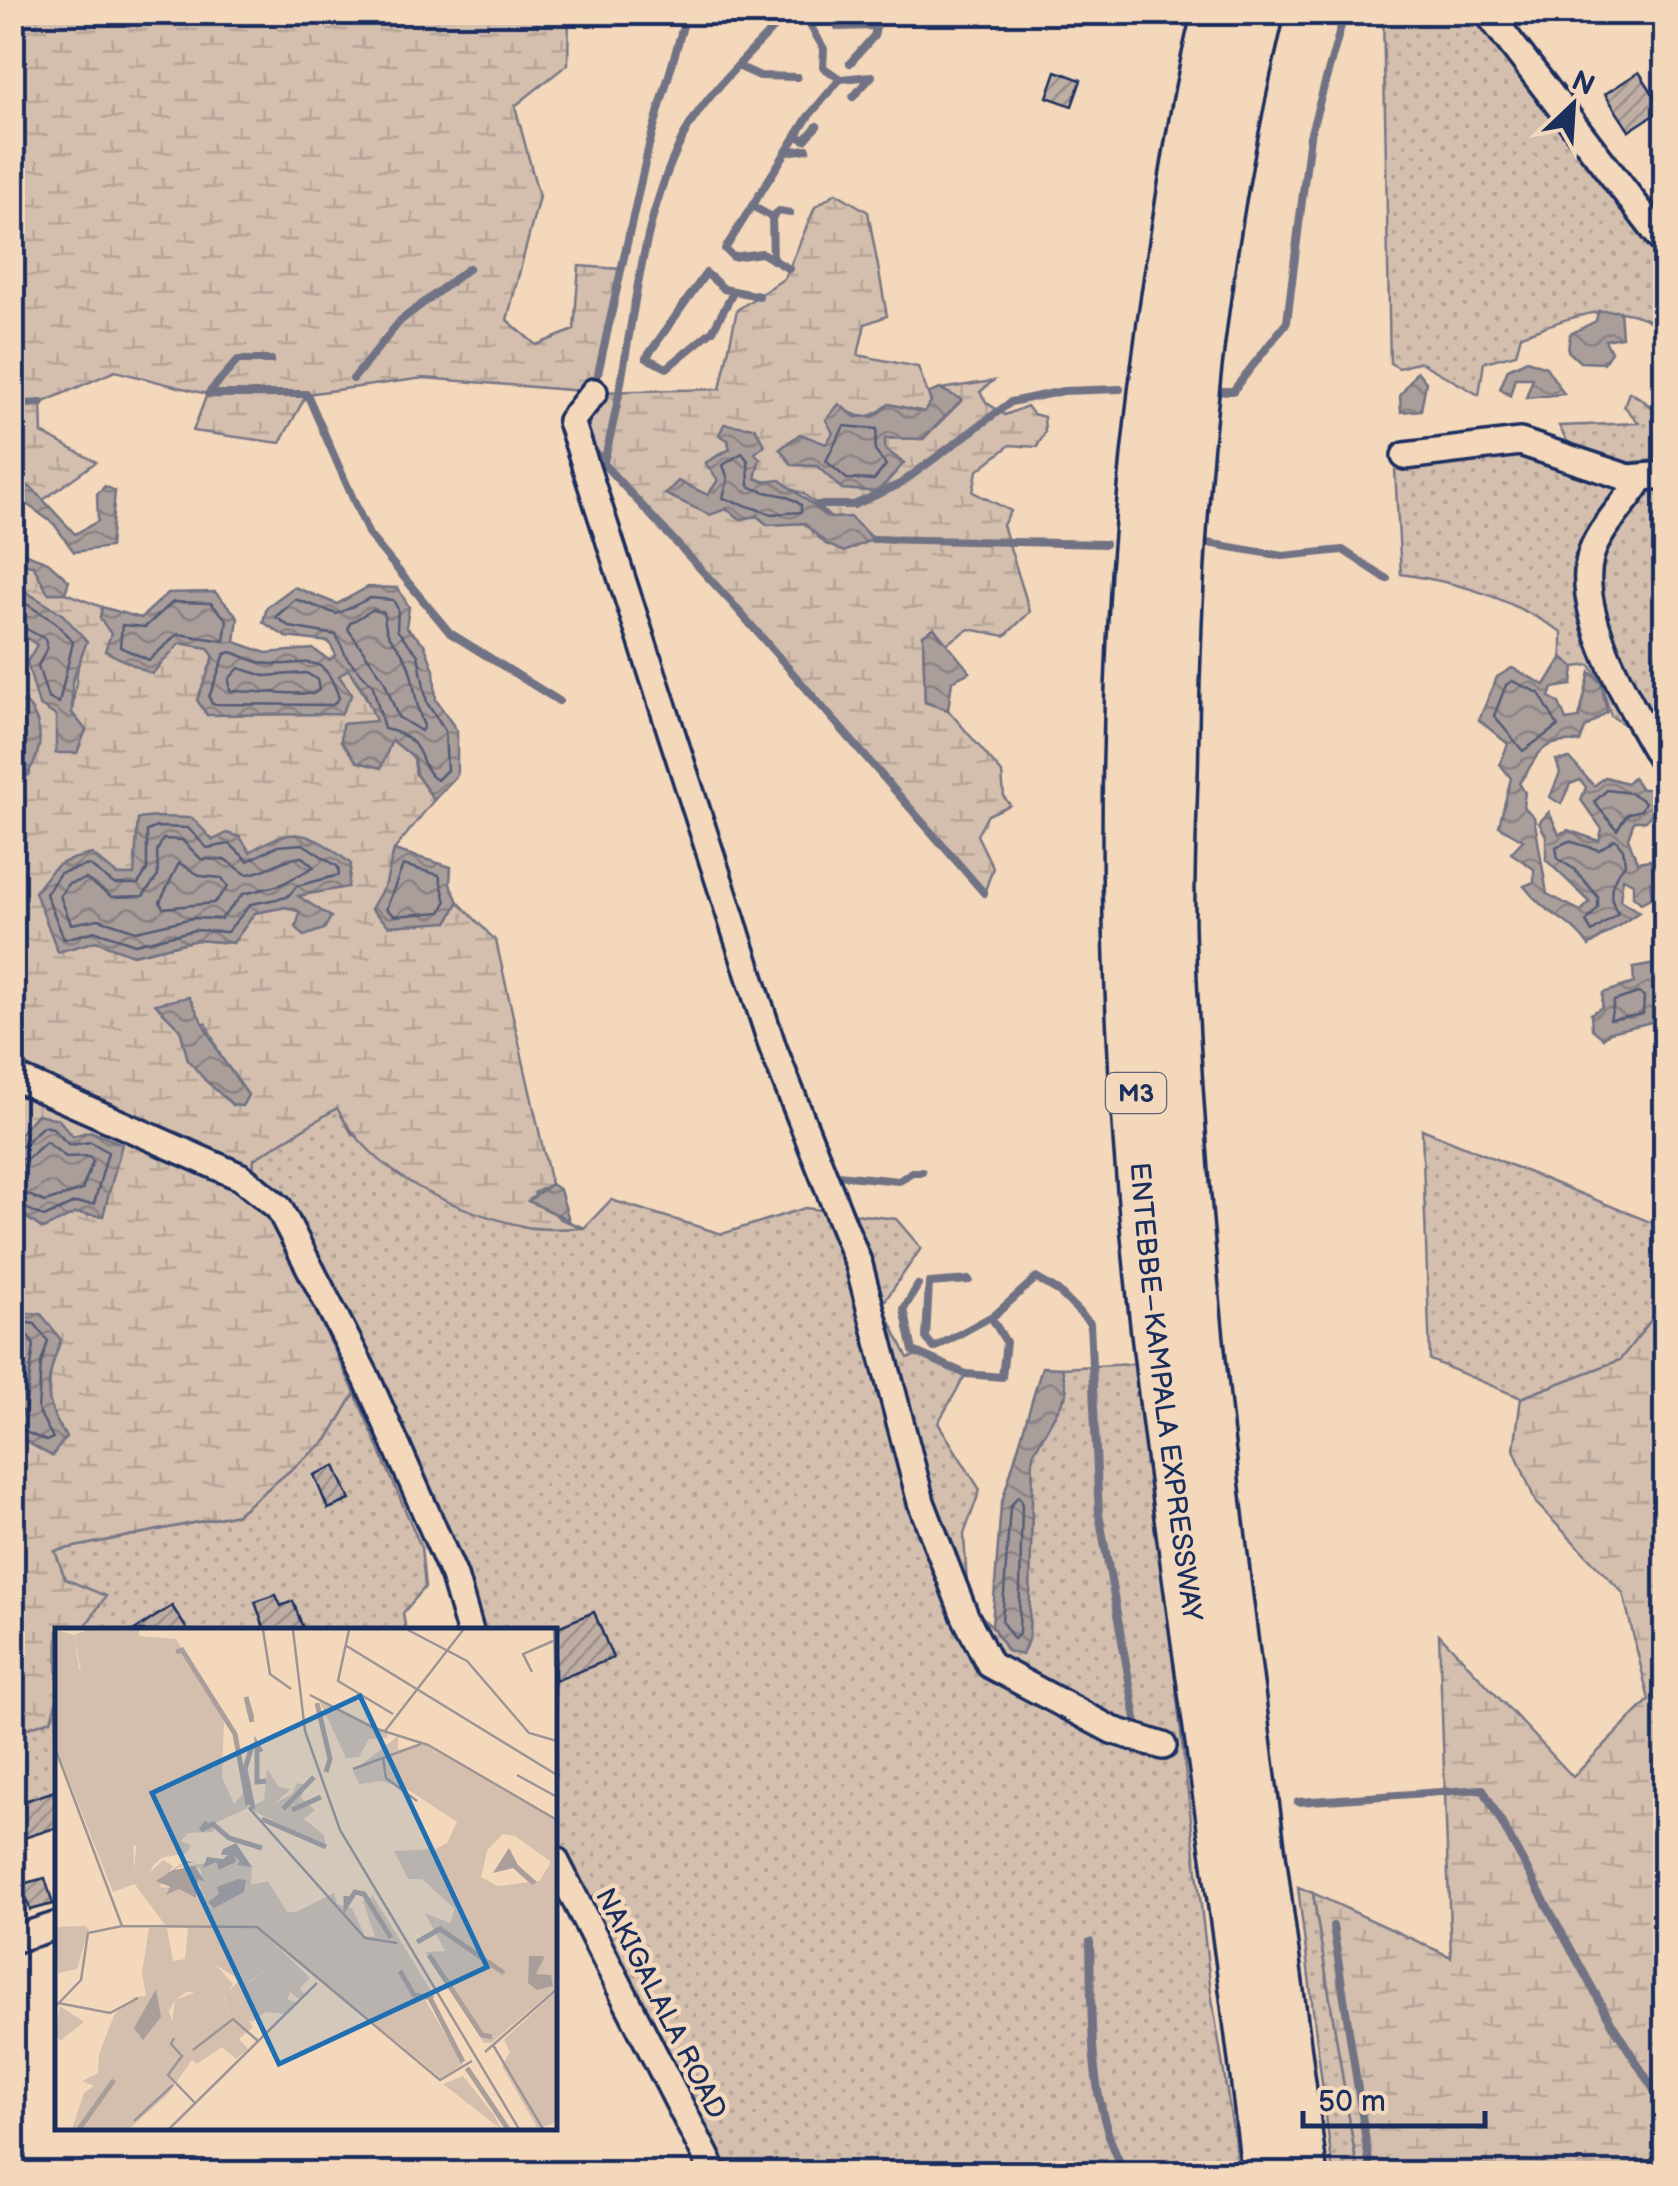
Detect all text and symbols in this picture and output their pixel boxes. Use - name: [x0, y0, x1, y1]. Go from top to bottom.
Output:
- north arrow: [1523, 55, 1623, 155]
- text: N: [1566, 64, 1599, 103]
- road number: M3: [1106, 1073, 1166, 1113]
- street label: ENTEBBE–KAMPALA EXPRESSWAY: [1122, 1161, 1209, 1624]
- inset map: [55, 1628, 558, 2131]
- street label: NAKIGALALA ROAD: [588, 1883, 733, 2125]
- scale bar: [1303, 2066, 1486, 2128]
- text: 50 m: [1318, 2084, 1386, 2120]

